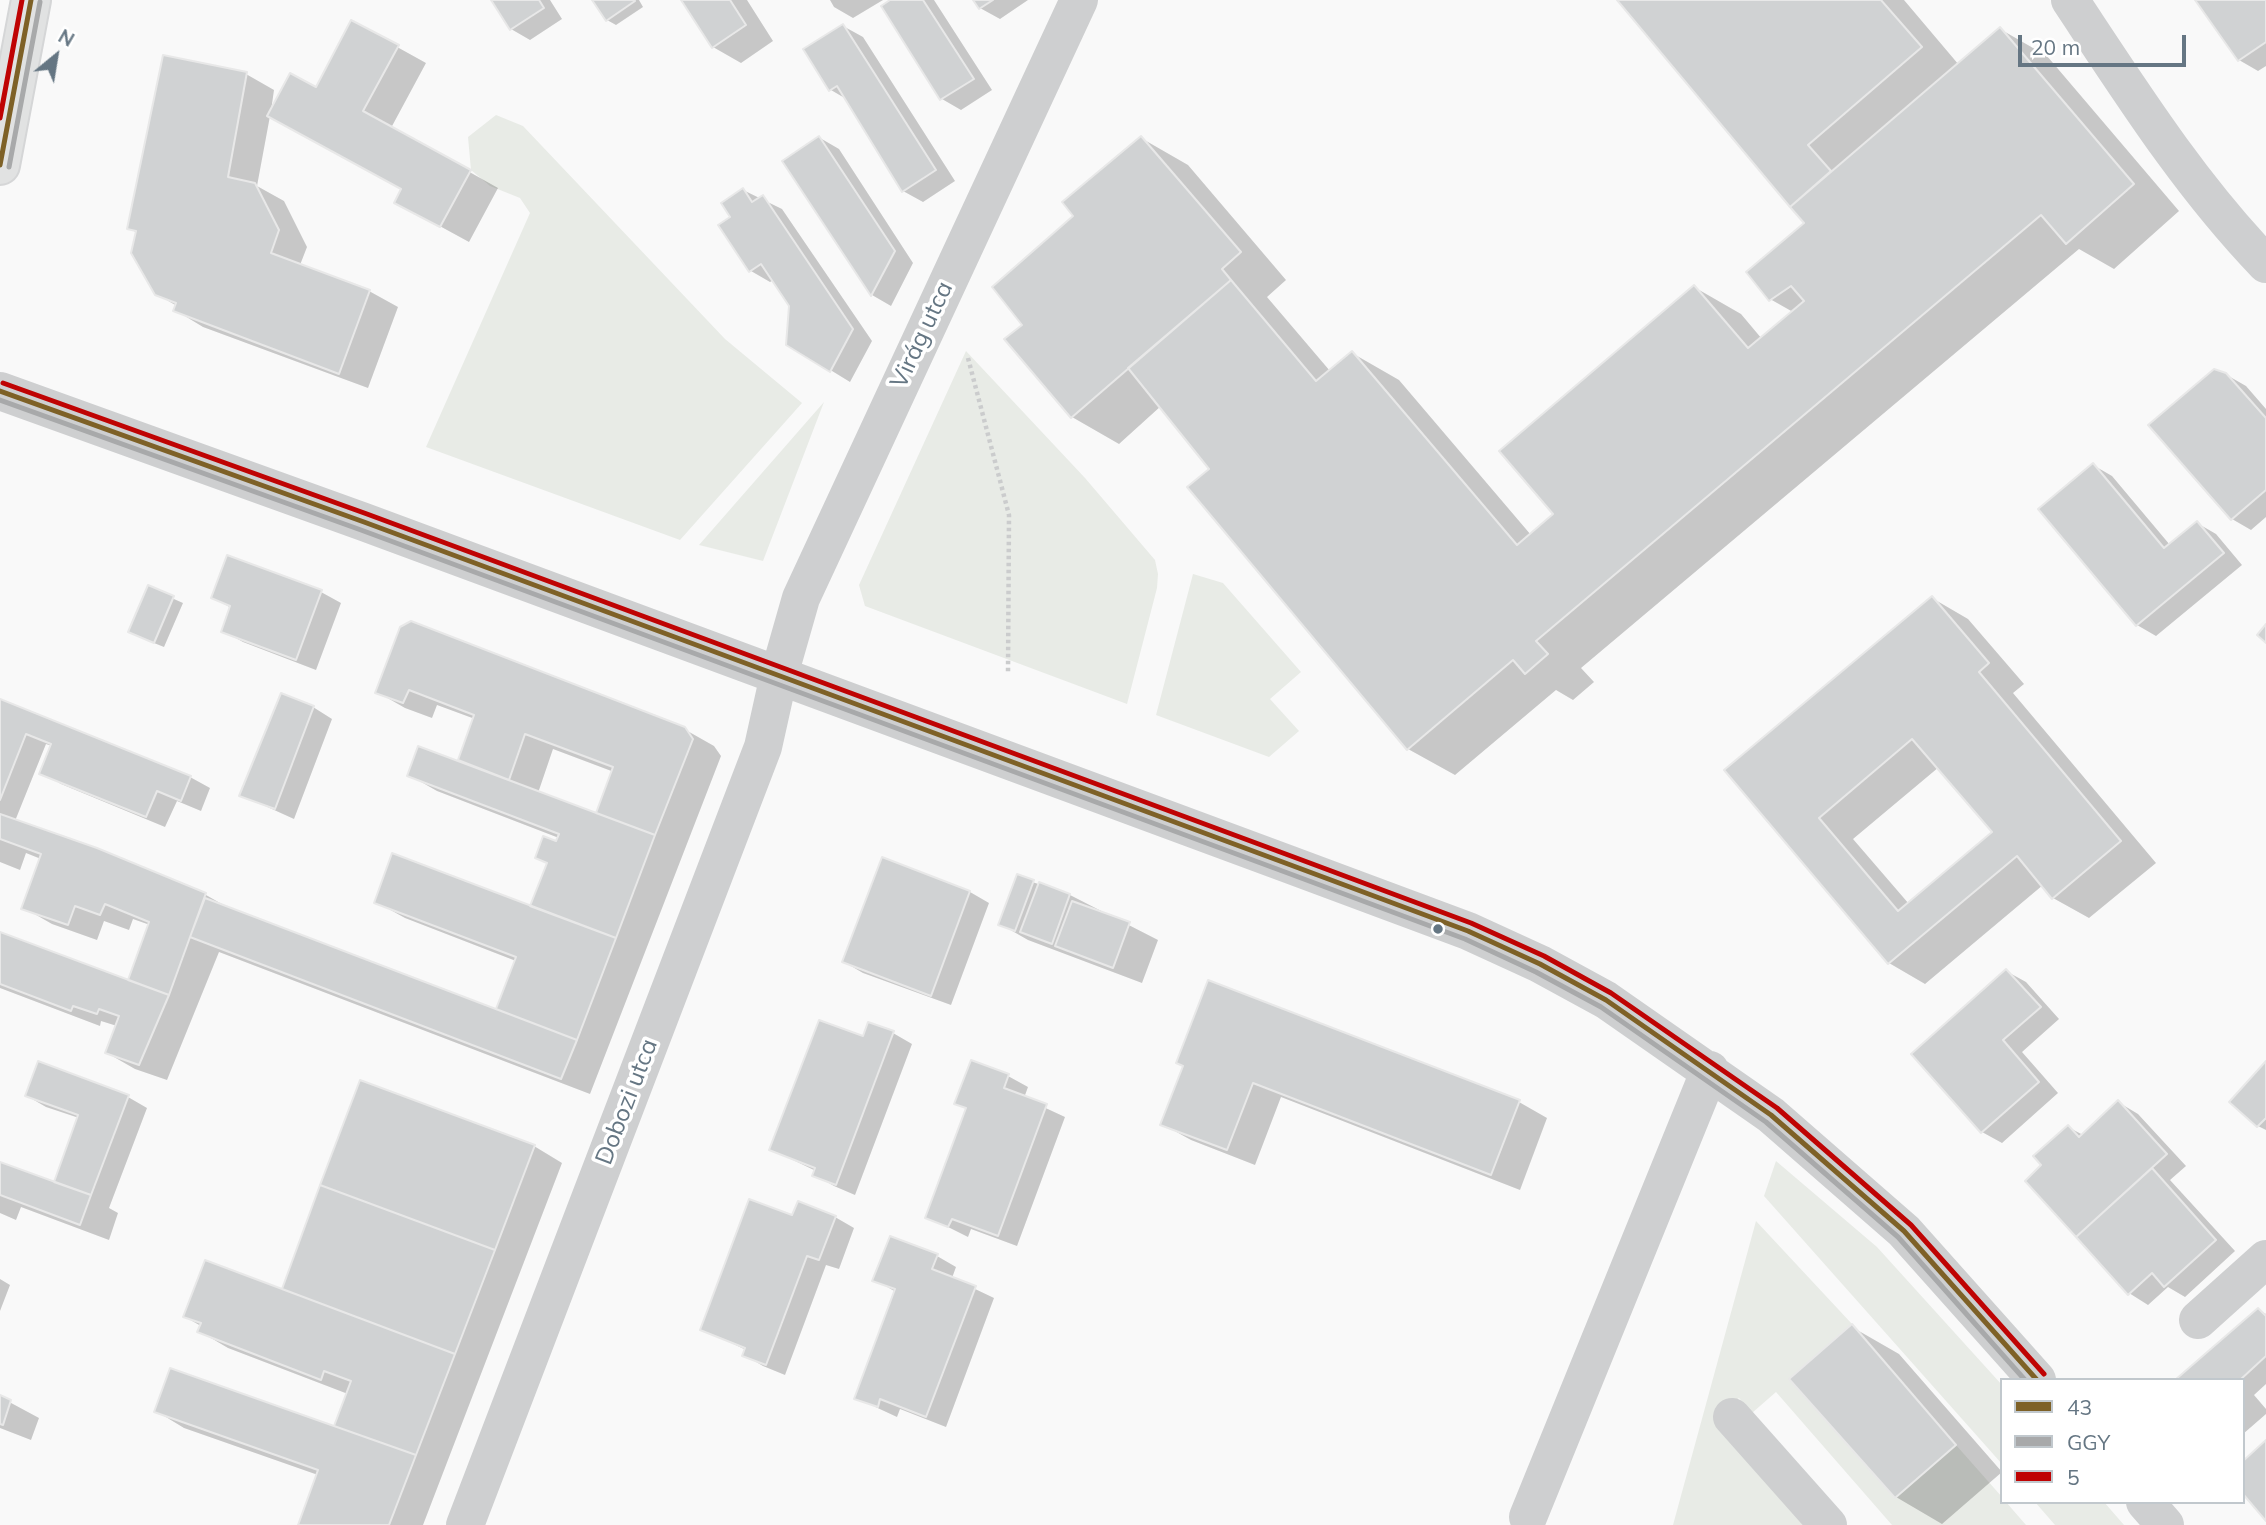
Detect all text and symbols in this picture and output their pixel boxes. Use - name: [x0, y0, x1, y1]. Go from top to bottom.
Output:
- north arrow: [21, 21, 91, 91]
- scale bar: [2021, 21, 2189, 65]
- text: N: [54, 24, 79, 52]
- text: 20 m: [2031, 34, 2080, 60]
- street label: Virág utca: [885, 277, 959, 393]
- unlabelled marker: [1431, 922, 1445, 936]
- street label: Dobozi utca: [590, 1035, 664, 1169]
- legend: [2000, 1378, 2245, 1504]
- text: 43: [2067, 1394, 2092, 1420]
- text: GGY: [2067, 1429, 2110, 1455]
- text: 5: [2067, 1464, 2080, 1490]

